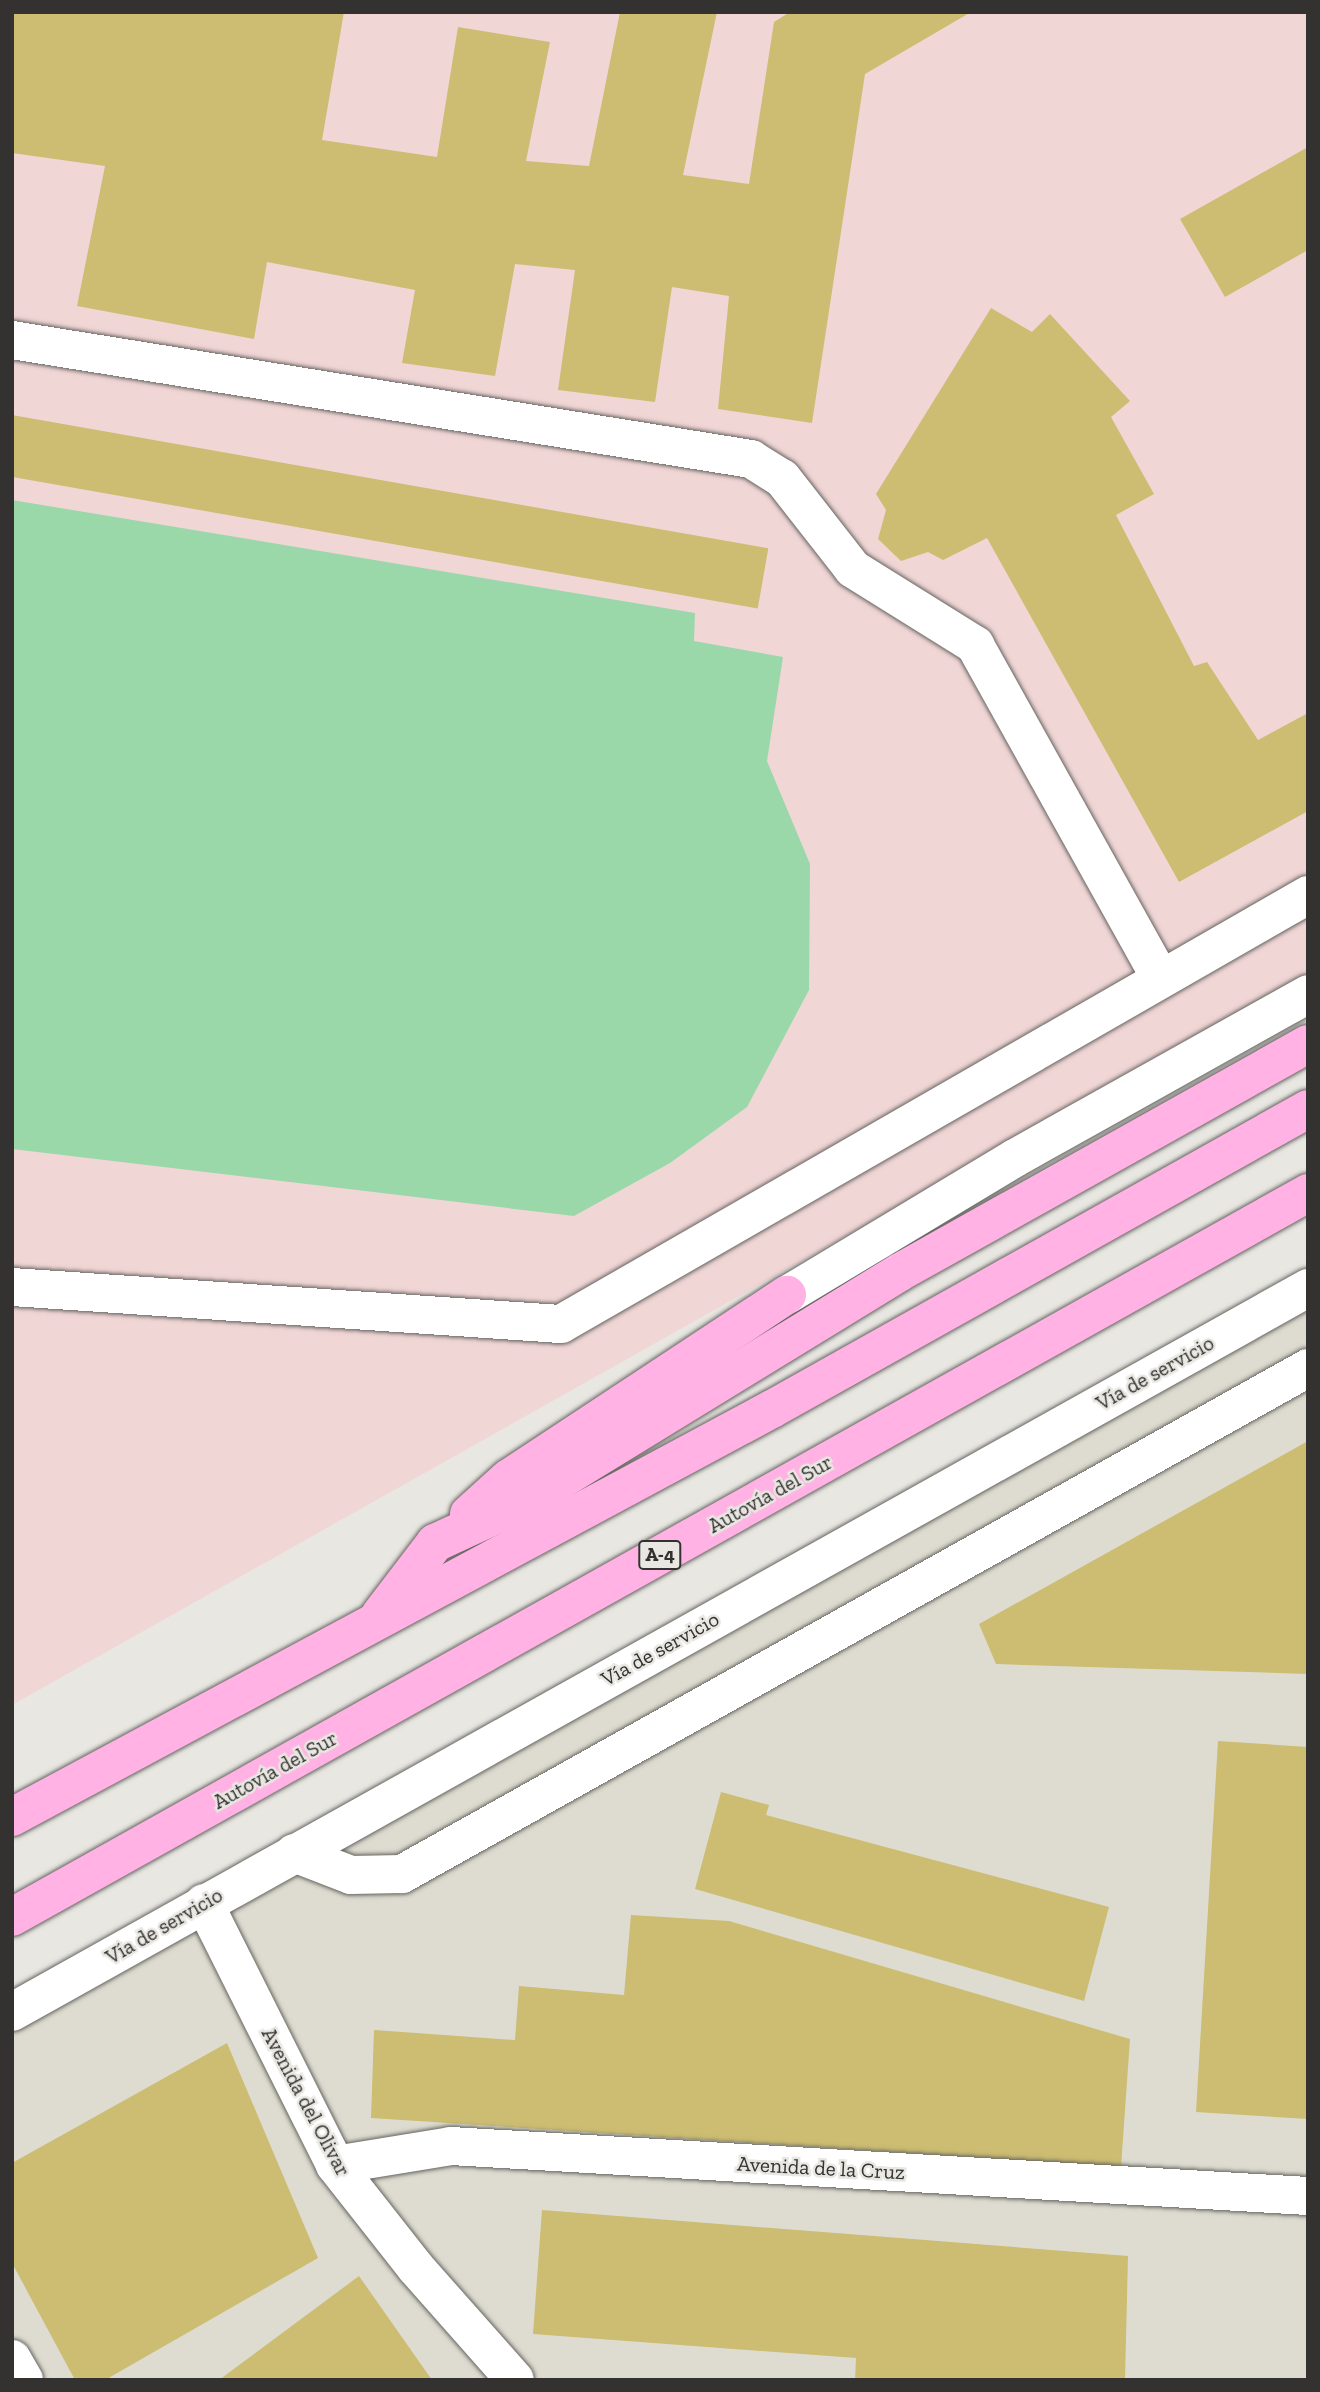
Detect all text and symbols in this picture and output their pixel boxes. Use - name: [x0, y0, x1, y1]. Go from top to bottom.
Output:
- street label: Vía de servicio: [1092, 1330, 1218, 1416]
- street label: Autovía del Sur: [703, 1449, 837, 1539]
- road number: A-4: [637, 1540, 683, 1570]
- street label: Vía de servicio: [597, 1606, 723, 1692]
- street label: Autovía del Sur: [208, 1725, 342, 1815]
- street label: Vía de servicio: [101, 1882, 227, 1970]
- street label: Avenida del Olivar: [256, 2023, 356, 2181]
- street label: Avenida de la Cruz: [737, 2151, 905, 2185]

